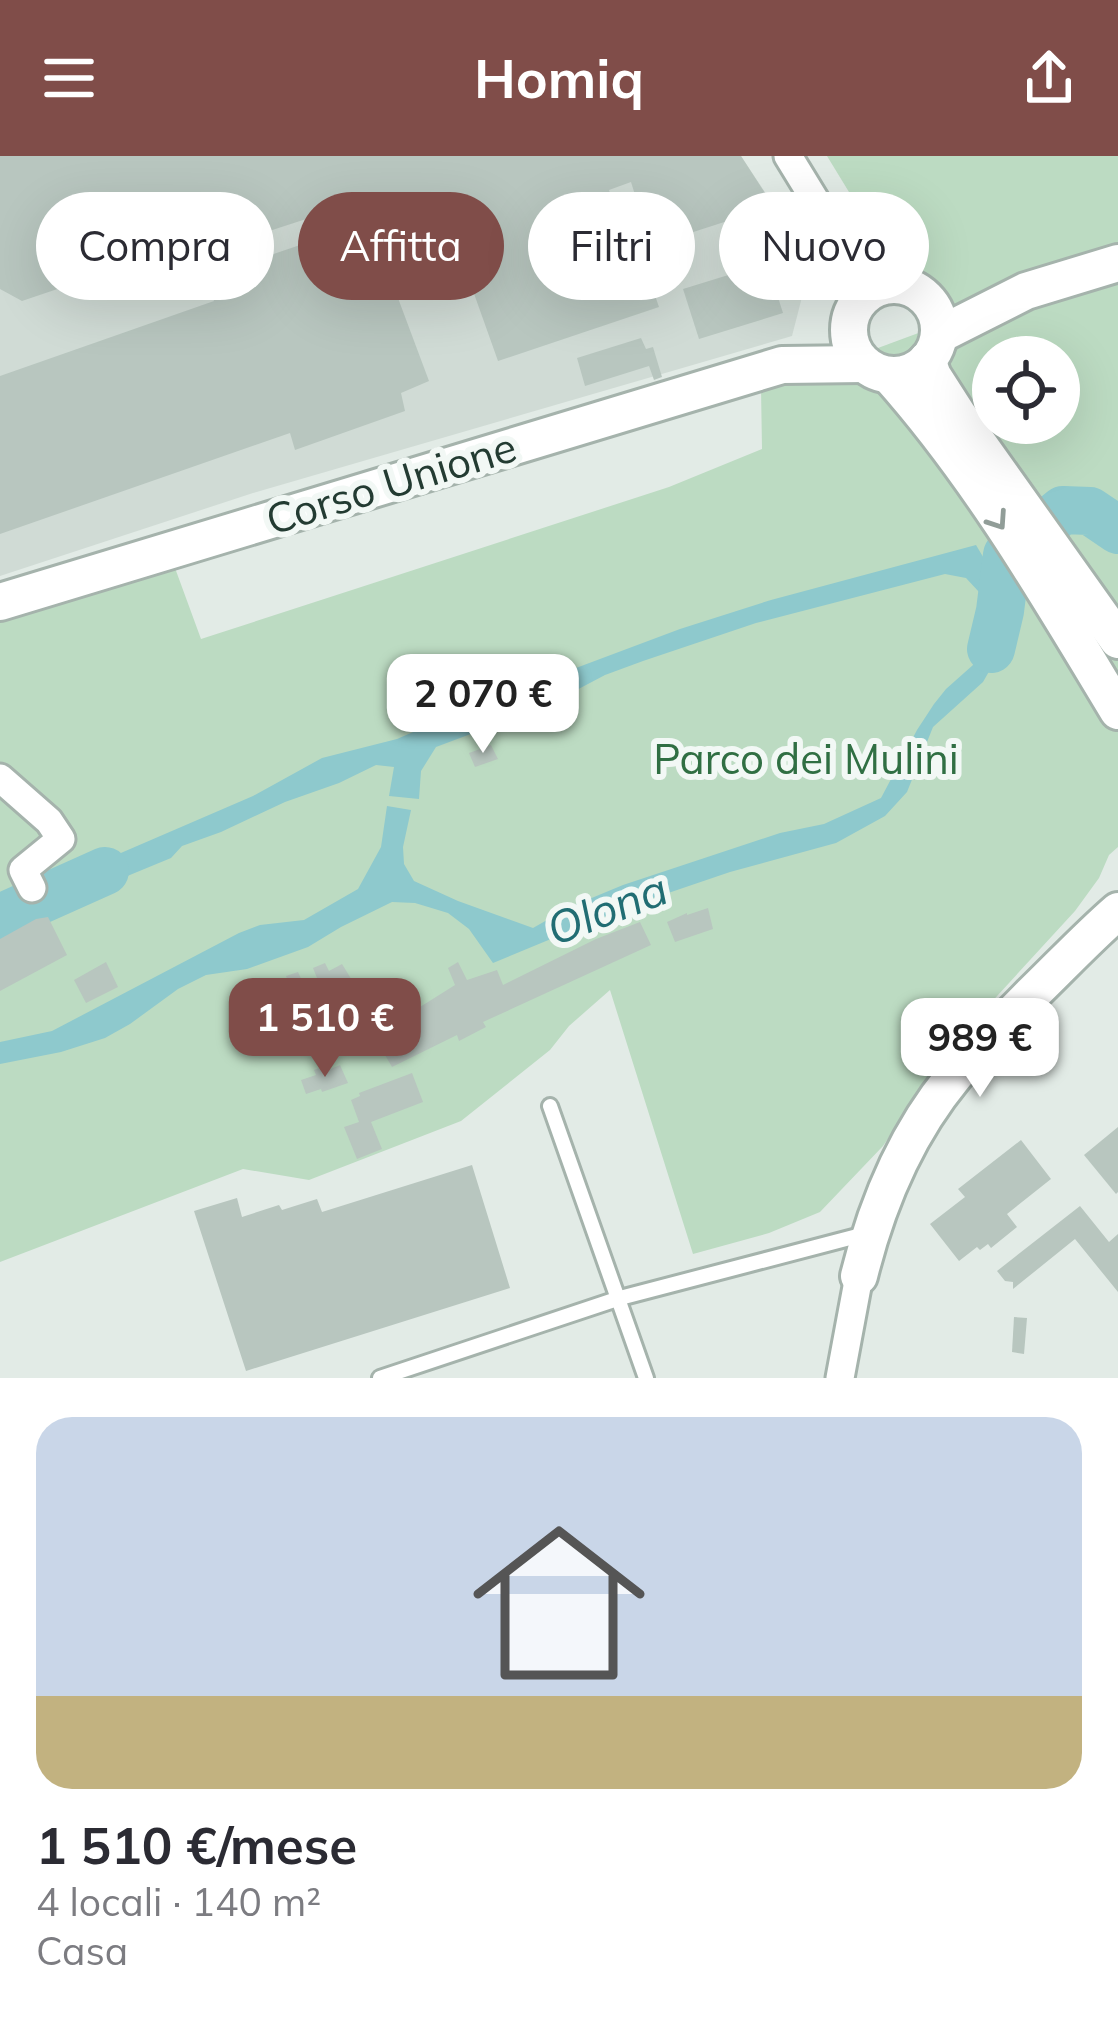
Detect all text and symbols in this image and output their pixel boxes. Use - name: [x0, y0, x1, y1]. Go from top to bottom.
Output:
- text: Homiq: [474, 44, 644, 112]
- icon: menu: [36, 45, 102, 111]
- icon: share: [1016, 45, 1082, 111]
- chip: Compra: [36, 192, 274, 300]
- chip: Affitta: [298, 192, 504, 300]
- chip: Filtri: [528, 192, 695, 300]
- chip: Nuovo: [719, 192, 929, 300]
- map controls: [972, 336, 1080, 444]
- button: locate: [972, 336, 1080, 444]
- street label: Corso Unione: [259, 419, 522, 546]
- one-way arrow: [984, 508, 1006, 530]
- pin: 2 070 €: [372, 654, 594, 756]
- text: 2 070 €: [414, 668, 552, 717]
- park label: Parco dei Mulini: [653, 732, 959, 785]
- water label: Olona: [538, 860, 675, 957]
- pin: 1 510 €: [214, 978, 436, 1080]
- text: 1 510 €: [256, 992, 394, 1041]
- pin: 989 €: [896, 998, 1064, 1100]
- text: 989 €: [928, 1012, 1032, 1061]
- icon: home: [451, 1495, 667, 1711]
- text: 1 510 €/mese: [36, 1813, 357, 1877]
- text: 4 locali · 140 m²: [36, 1877, 321, 1926]
- text: Casa: [36, 1926, 128, 1975]

